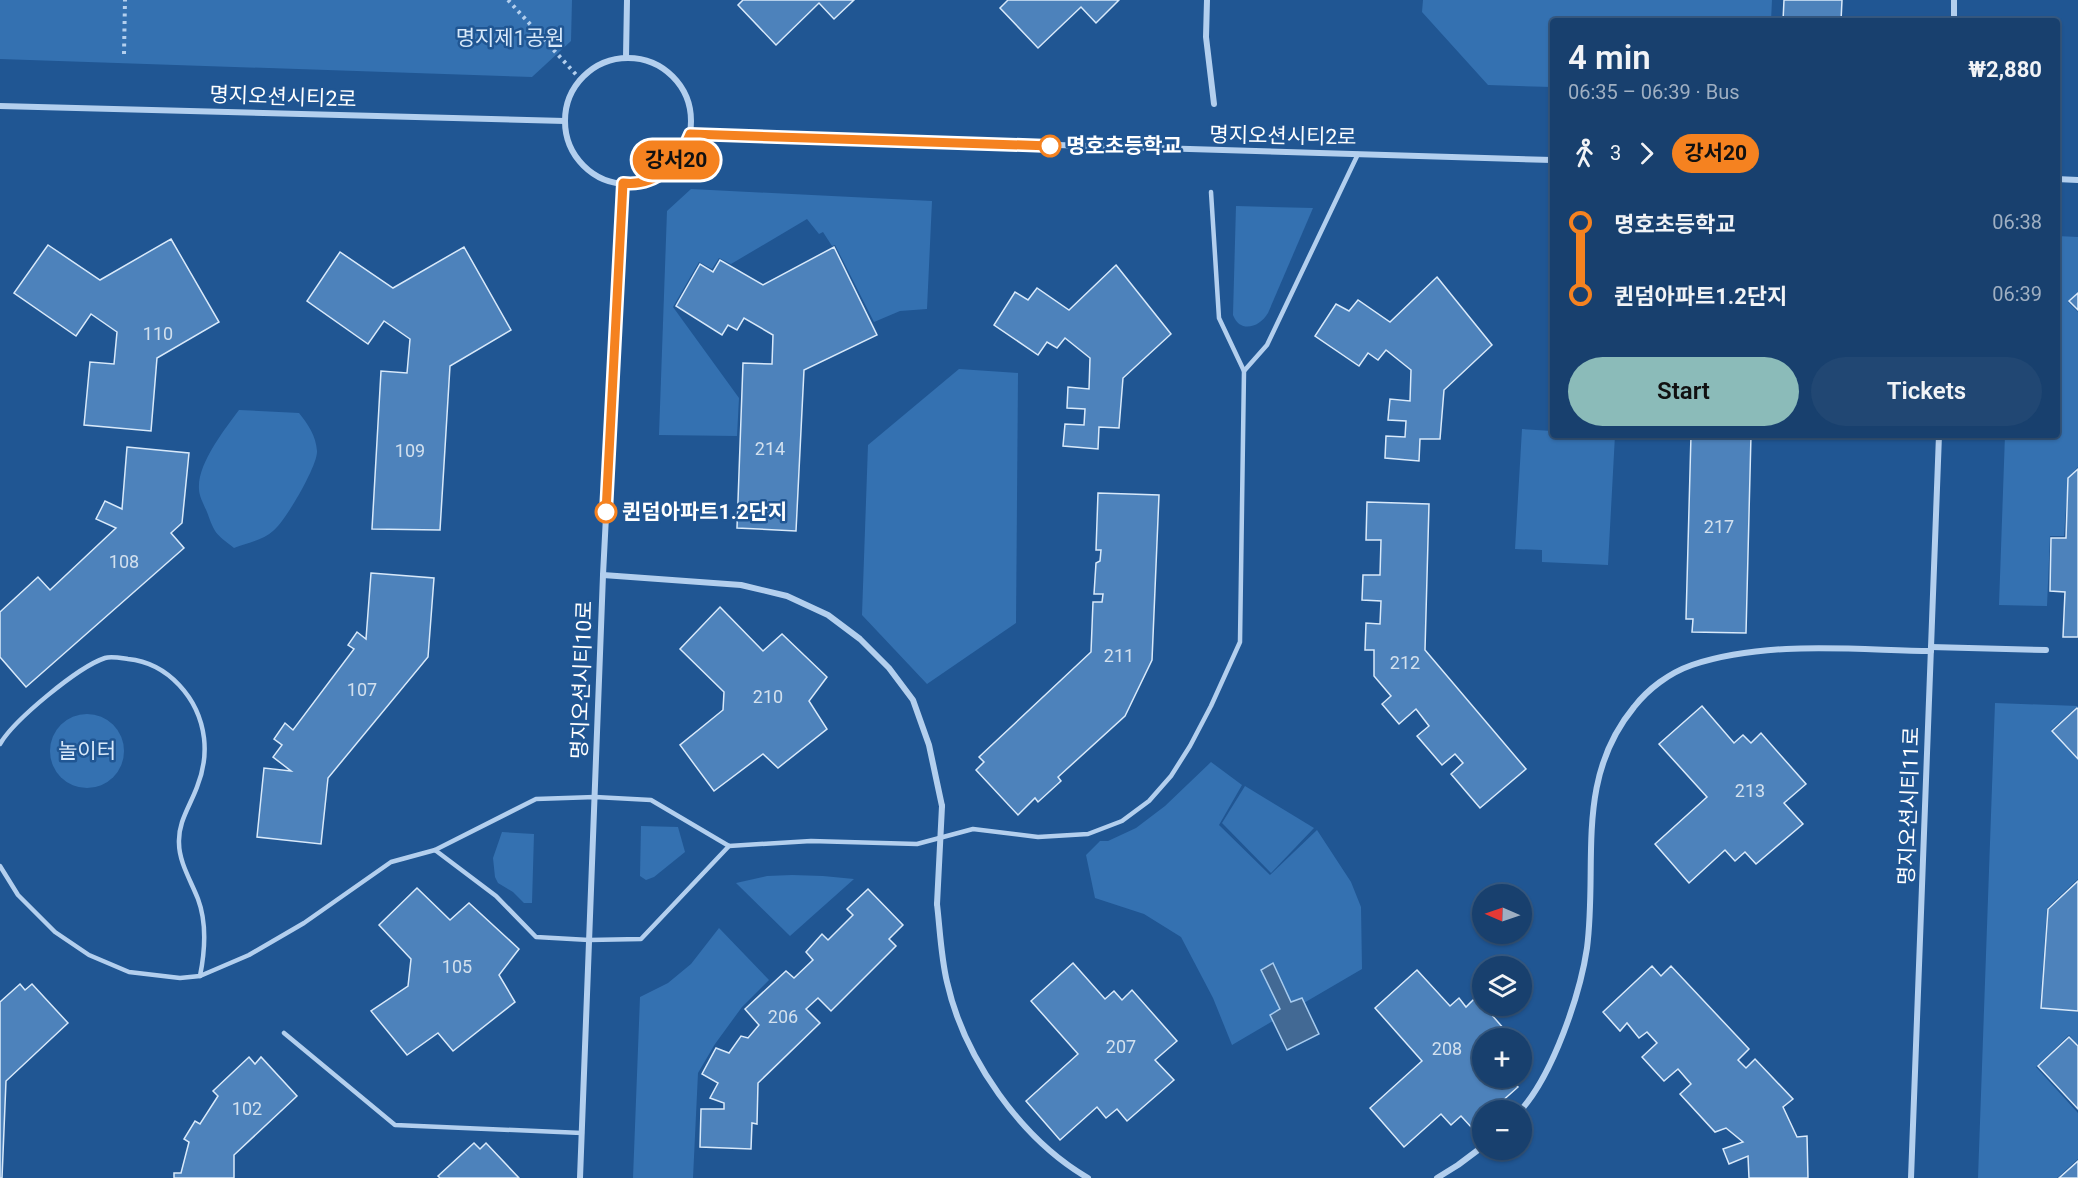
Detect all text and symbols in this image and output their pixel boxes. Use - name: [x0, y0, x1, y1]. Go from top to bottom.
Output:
- park label: 명지제1공원: [456, 26, 564, 50]
- text: 4 min: [1568, 38, 1651, 77]
- text: ₩2,880: [1968, 57, 2042, 82]
- text: 06:35 – 06:39 · Bus: [1568, 80, 1740, 104]
- street label: 명지오션시티2로: [209, 82, 357, 112]
- street label: 명지오션시티2로: [1209, 123, 1357, 149]
- place label: 명호초등학교: [1066, 134, 1182, 158]
- marker: 명호초등학교: [1039, 135, 1061, 157]
- icon: walk: [1568, 137, 1601, 170]
- icon: forward: [1630, 137, 1663, 170]
- line badge: 강서20: [634, 140, 718, 180]
- text: 3: [1610, 141, 1621, 165]
- text: 강서20: [1684, 141, 1747, 165]
- text: 강서20: [645, 148, 707, 172]
- text: 06:38: [1992, 210, 2042, 234]
- text: 명호초등학교: [1614, 212, 1735, 237]
- text: 06:39: [1992, 282, 2042, 306]
- text: 퀸덤아파트1.2단지: [1614, 284, 1787, 309]
- house number: 110: [143, 323, 173, 344]
- button: Start: [1568, 357, 1799, 426]
- button: Tickets: [1811, 357, 2042, 426]
- house number: 214: [755, 438, 785, 459]
- house number: 109: [395, 440, 425, 461]
- place label: 퀸덤아파트1.2단지: [622, 500, 787, 524]
- marker: 퀸덤아파트1.2단지: [595, 501, 617, 523]
- house number: 217: [1704, 516, 1734, 537]
- house number: 108: [109, 551, 139, 572]
- street label: 명지오션시티10로: [567, 600, 597, 760]
- house number: 211: [1104, 645, 1134, 666]
- house number: 212: [1390, 652, 1420, 673]
- house number: 107: [347, 679, 377, 700]
- house number: 210: [753, 686, 783, 707]
- street label: 명지오션시티11로: [1894, 726, 1924, 886]
- park label: 놀이터: [58, 739, 116, 763]
- house number: 213: [1735, 780, 1765, 801]
- north arrow: [1472, 884, 1532, 944]
- map controls: [1472, 884, 1532, 1160]
- house number: 105: [442, 956, 472, 977]
- button: layers: [1472, 956, 1532, 1016]
- house number: 206: [768, 1006, 798, 1027]
- button: +: [1472, 1028, 1532, 1088]
- house number: 207: [1106, 1036, 1136, 1057]
- house number: 208: [1432, 1038, 1462, 1059]
- house number: 102: [232, 1098, 262, 1119]
- button: −: [1472, 1100, 1532, 1160]

